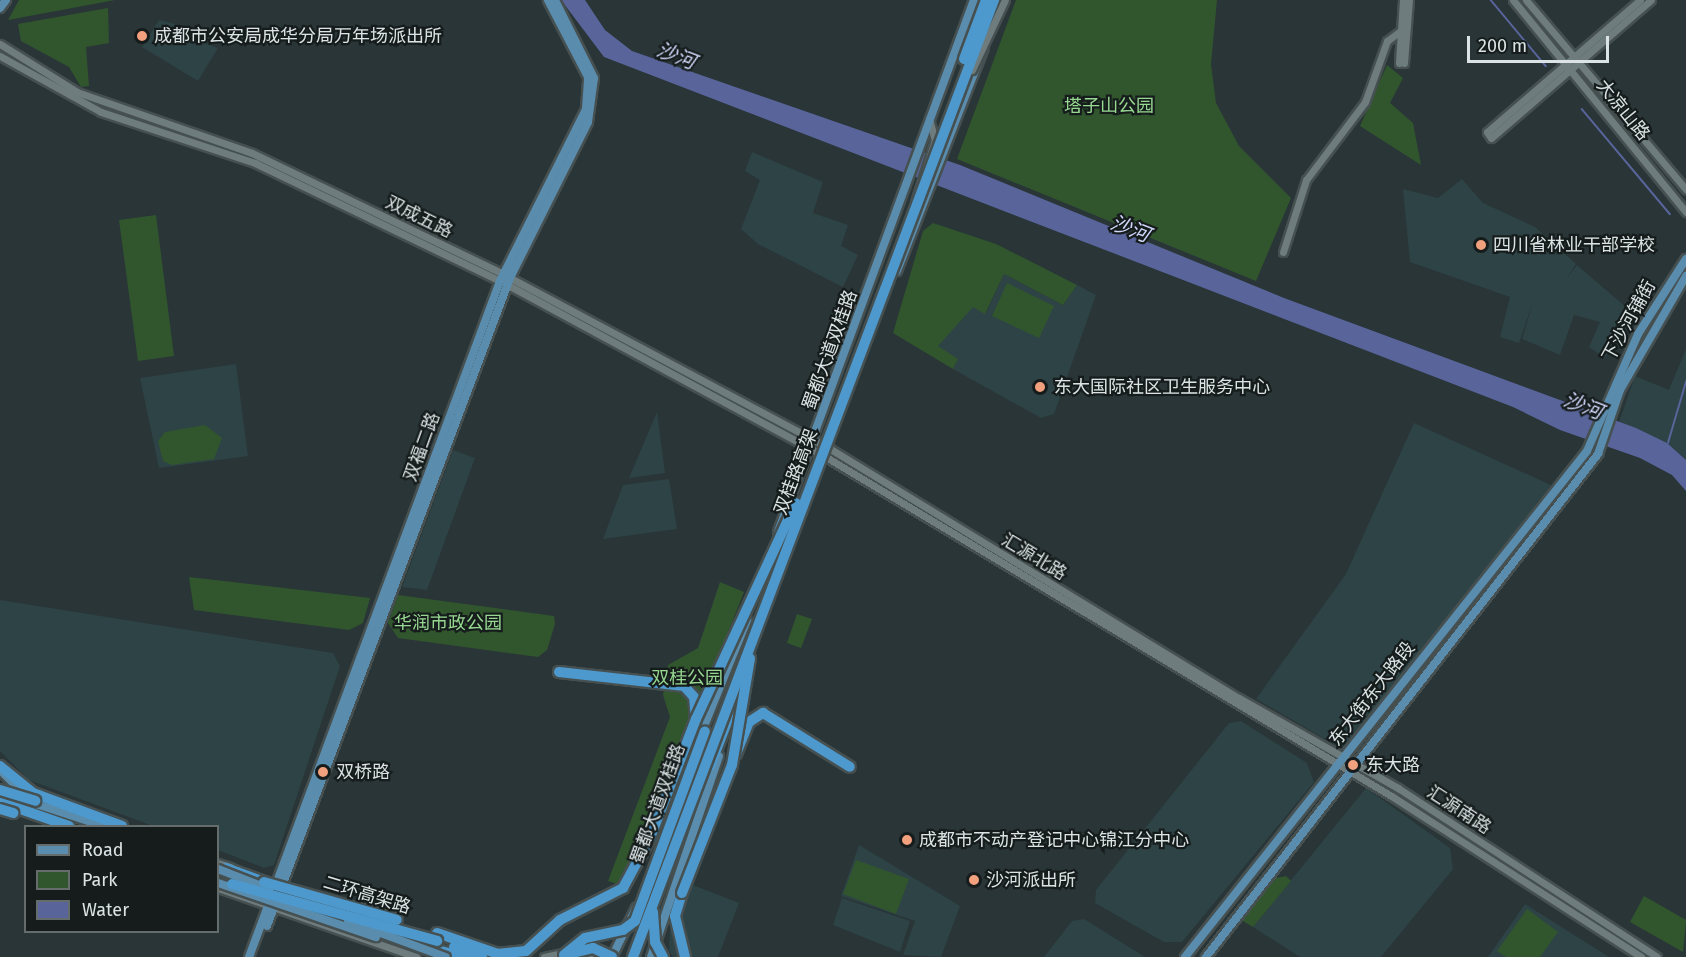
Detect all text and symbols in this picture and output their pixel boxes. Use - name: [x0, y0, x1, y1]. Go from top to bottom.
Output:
- scale bar: [1470, 24, 1612, 62]
- place label: 成都市公安局成华分局万年场派出所: [154, 25, 442, 47]
- marker: 成都市公安局成华分局万年场派出所: [135, 29, 149, 43]
- text: 200 m: [1478, 35, 1527, 57]
- water label: 沙河: [653, 38, 699, 74]
- street label: 大凉山路: [1592, 75, 1654, 145]
- park label: 塔子山公园: [1064, 95, 1154, 117]
- street label: 双成五路: [382, 192, 456, 242]
- water label: 沙河: [1107, 211, 1153, 247]
- place label: 四川省林业干部学校: [1493, 234, 1655, 256]
- marker: 四川省林业干部学校: [1474, 238, 1488, 252]
- street label: 下沙河铺街: [1598, 276, 1660, 366]
- street label: 蜀都大道双桂路: [798, 287, 862, 413]
- place label: 东大国际社区卫生服务中心: [1054, 376, 1270, 398]
- marker: 东大国际社区卫生服务中心: [1031, 378, 1049, 396]
- water label: 沙河: [1560, 388, 1606, 424]
- street label: 双福二路: [400, 409, 444, 485]
- street label: 双桂路高架: [770, 426, 822, 518]
- street label: 汇源北路: [998, 529, 1070, 585]
- park label: 华润市政公园: [394, 612, 502, 634]
- street label: 东大街东大路段: [1325, 638, 1419, 750]
- park label: 双桂公园: [651, 667, 723, 689]
- street label: 蜀都大道双桂路: [626, 741, 690, 867]
- place label: 东大路: [1366, 754, 1420, 776]
- marker: 东大路: [1344, 756, 1362, 774]
- place label: 双桥路: [336, 761, 390, 783]
- marker: 双桥路: [314, 763, 332, 781]
- street label: 汇源南路: [1423, 781, 1495, 839]
- legend: [24, 825, 219, 933]
- place label: 成都市不动产登记中心锦江分中心: [919, 829, 1189, 851]
- marker: 成都市不动产登记中心锦江分中心: [900, 833, 914, 847]
- text: Road: [82, 839, 124, 861]
- text: Park: [82, 869, 117, 891]
- place label: 沙河派出所: [986, 869, 1076, 891]
- street label: 二环高架路: [321, 872, 413, 918]
- marker: 沙河派出所: [967, 873, 981, 887]
- text: Water: [82, 899, 129, 921]

